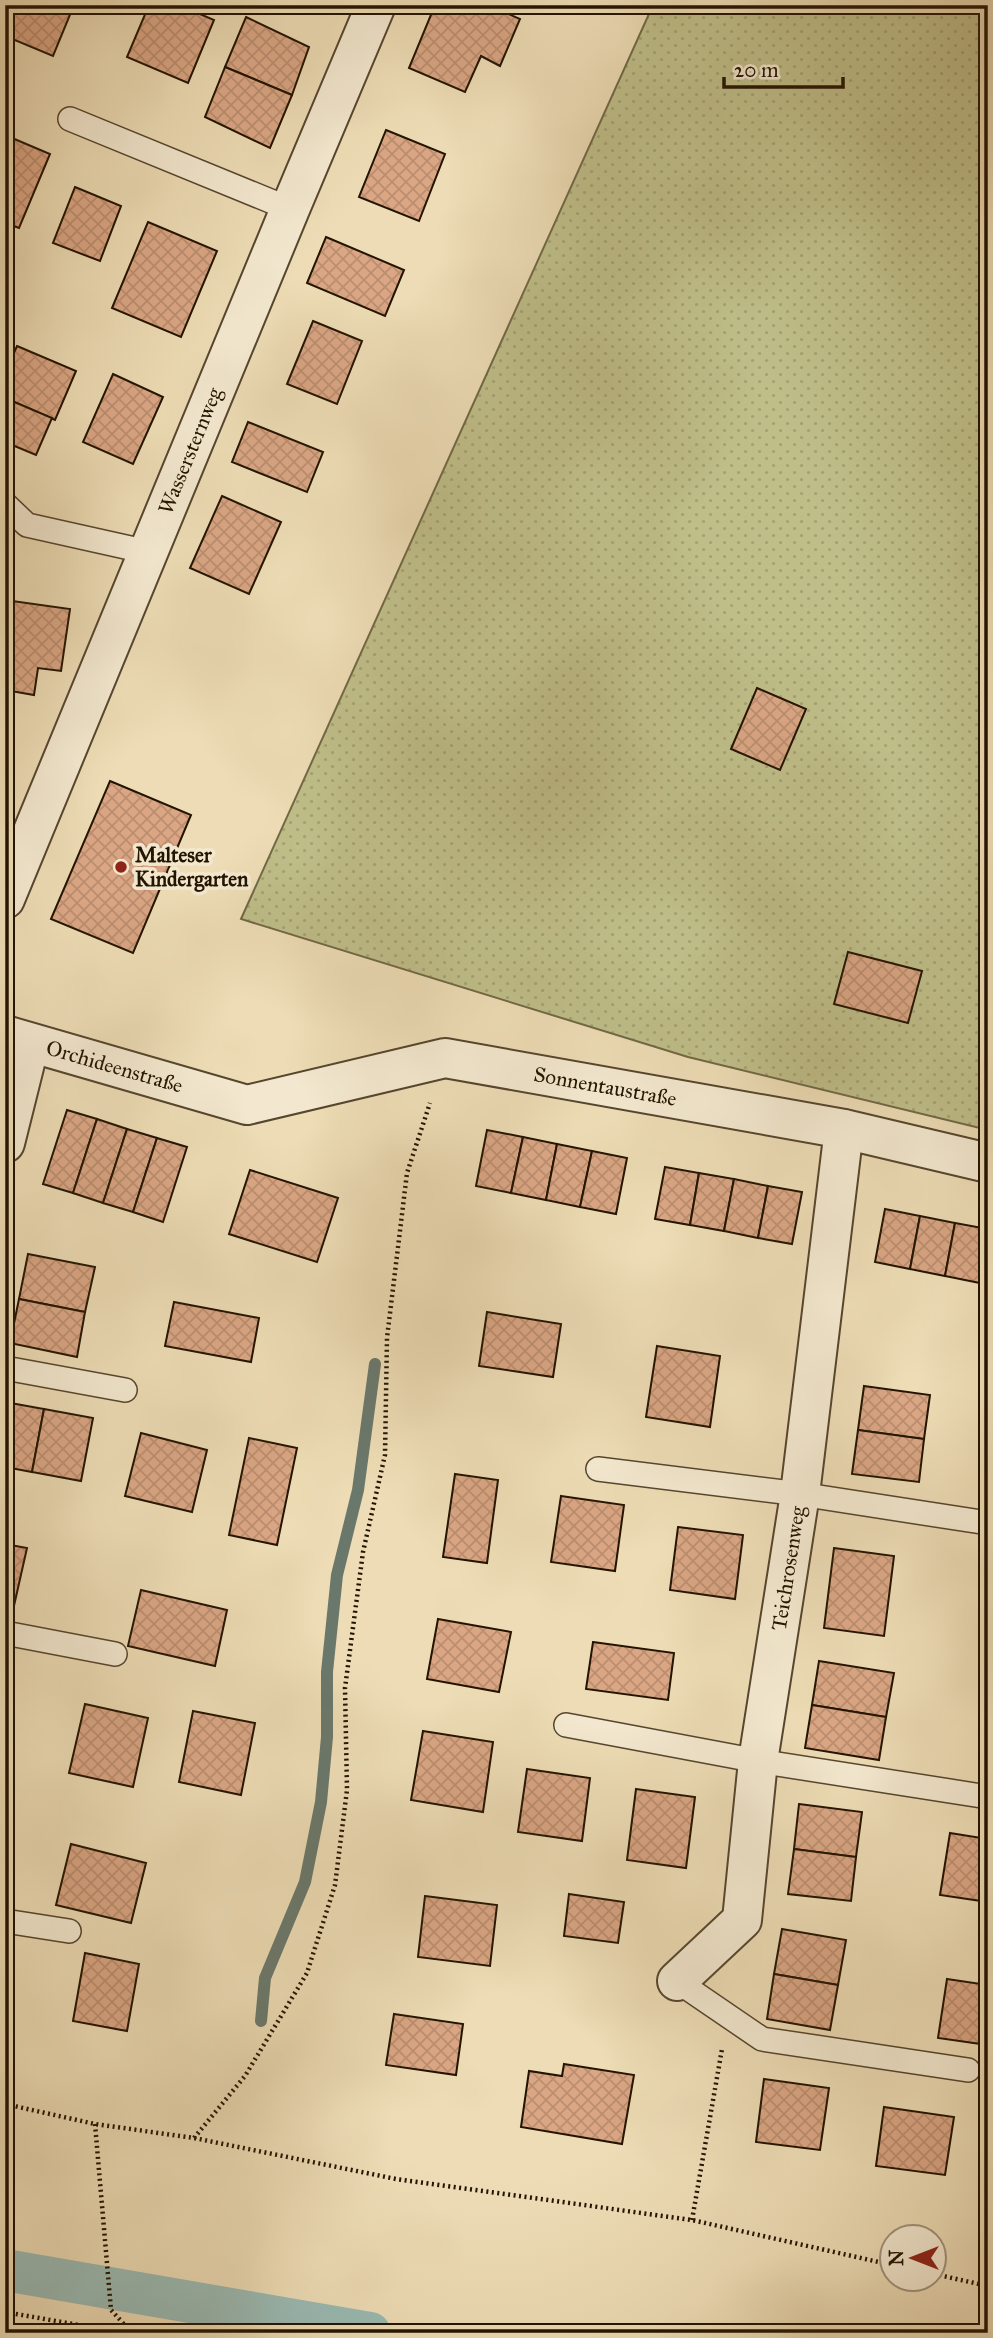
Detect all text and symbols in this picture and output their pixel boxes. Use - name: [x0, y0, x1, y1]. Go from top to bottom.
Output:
- scale bar: [724, 46, 842, 90]
- text: 20 m: [734, 57, 779, 83]
- street label: Wassersternweg: [152, 383, 228, 518]
- place label: Malteser Kindergarten: [135, 842, 249, 892]
- marker: Malteser Kindergarten: [113, 859, 129, 875]
- street label: Orchideenstraße: [43, 1035, 186, 1099]
- street label: Sonnentaustraße: [532, 1061, 679, 1112]
- street label: Teichrosenweg: [766, 1504, 811, 1633]
- north arrow: [878, 2222, 948, 2292]
- text: N: [885, 2250, 908, 2266]

